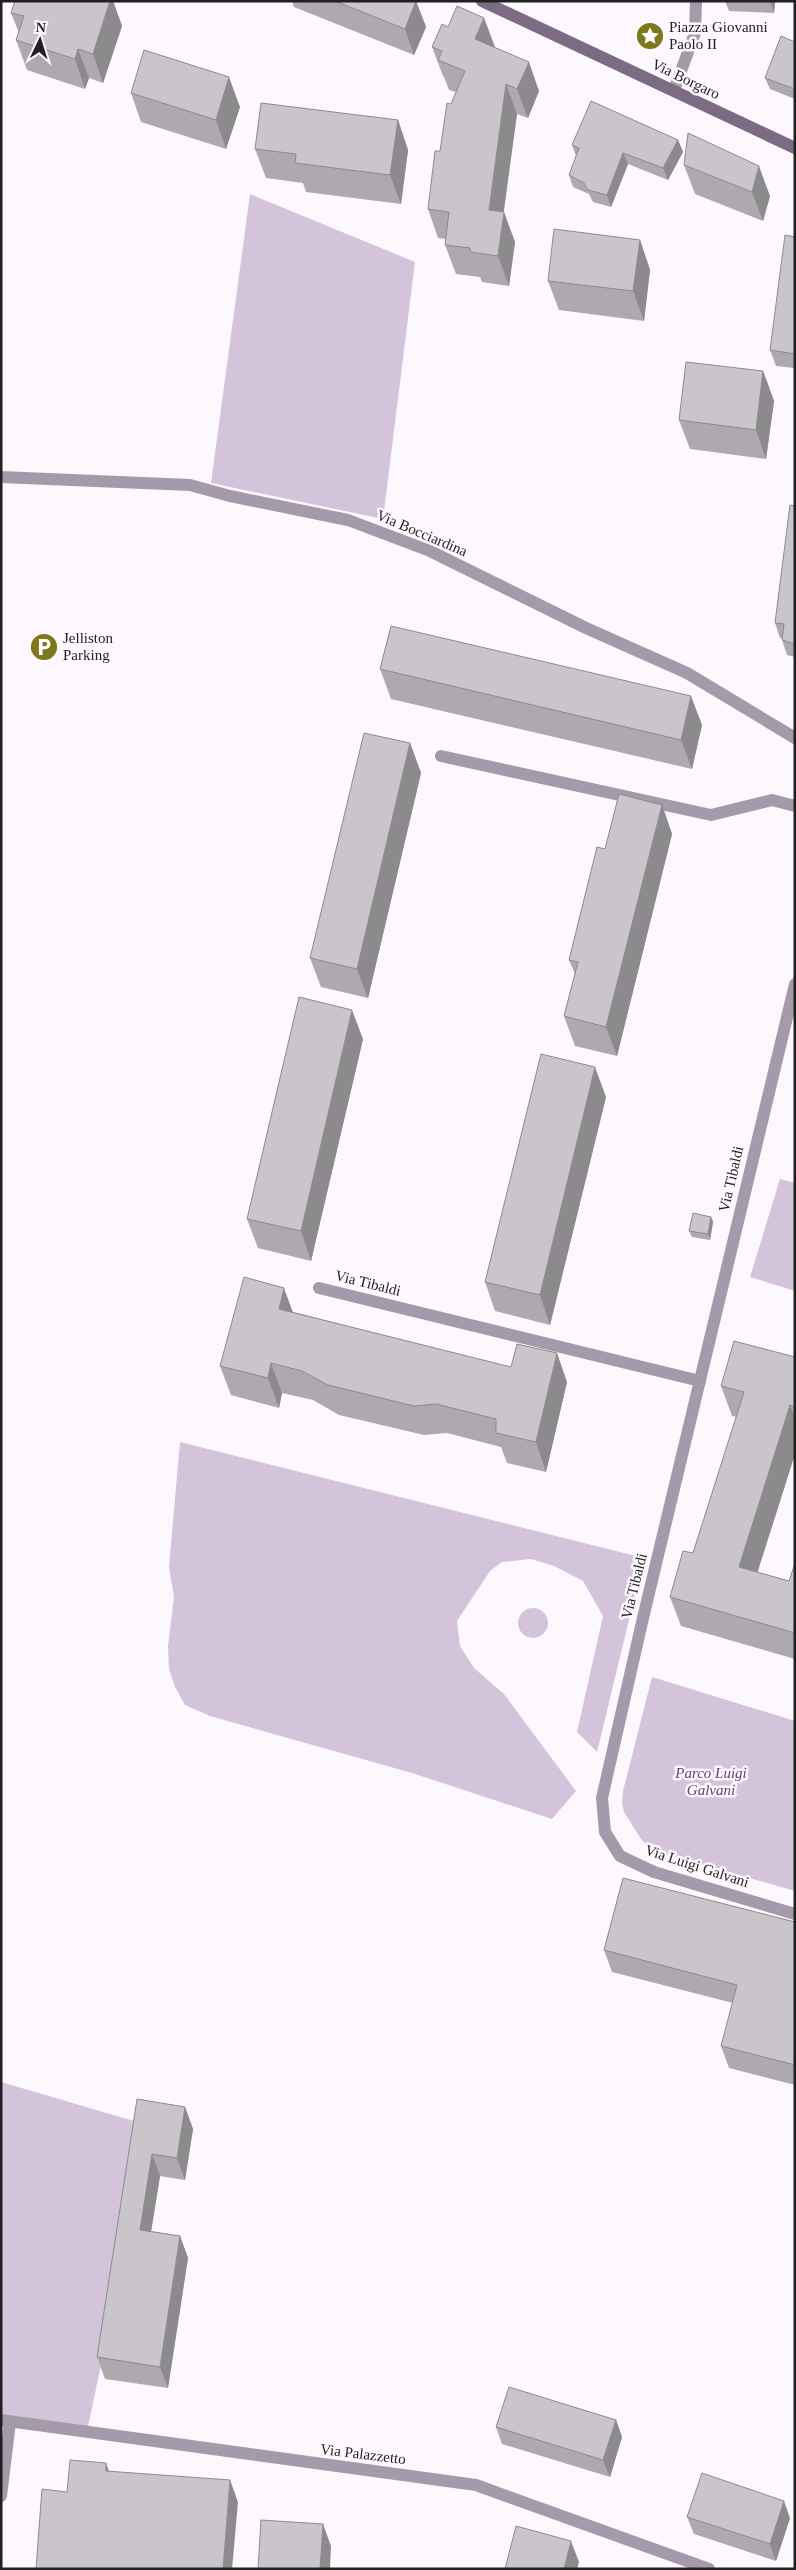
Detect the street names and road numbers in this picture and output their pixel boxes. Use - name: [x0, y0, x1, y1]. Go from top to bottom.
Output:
- street label: Via Borgaro: [650, 56, 722, 102]
- street label: Via Bocciardina: [374, 507, 470, 559]
- street label: Via Tibaldi: [716, 1145, 746, 1213]
- street label: Via Tibaldi: [334, 1267, 402, 1299]
- street label: Via Tibaldi: [618, 1552, 650, 1620]
- street label: Via Luigi Galvani: [643, 1842, 751, 1890]
- street label: Via Palazzetto: [319, 2441, 407, 2467]

